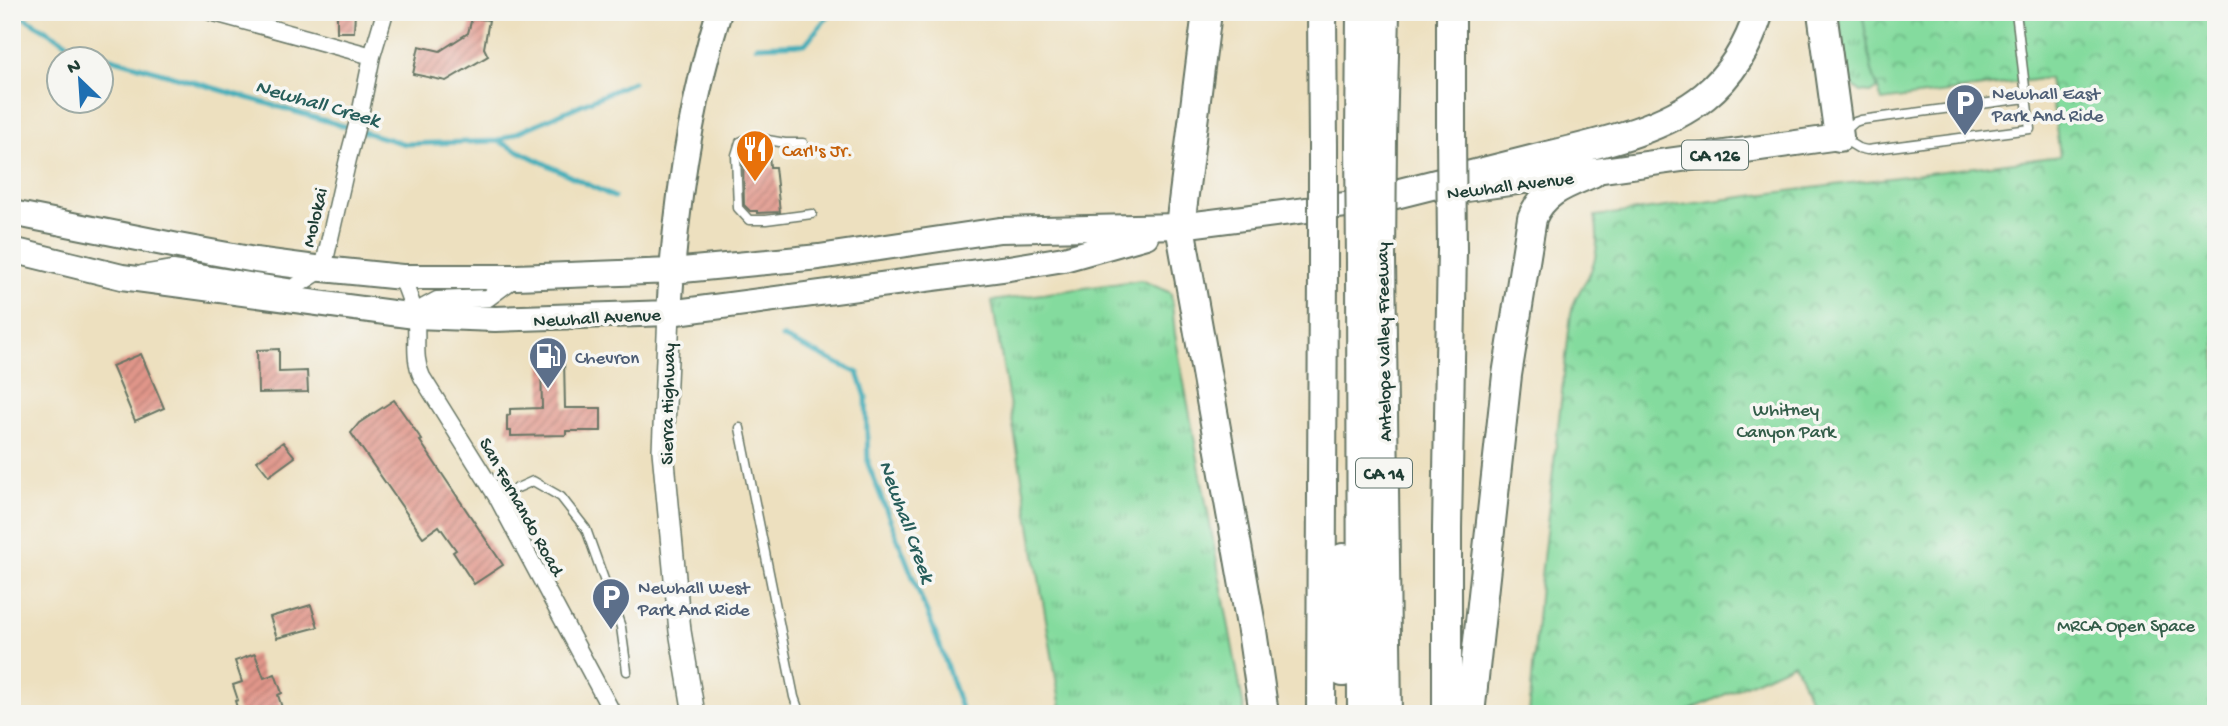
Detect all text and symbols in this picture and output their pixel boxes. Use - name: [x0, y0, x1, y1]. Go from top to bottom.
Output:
- north arrow: [46, 46, 116, 116]
- text: N: [64, 55, 85, 81]
- water label: Newhall Creek: [252, 76, 384, 136]
- parking icon: Newhall East Park And Ride: [1944, 82, 1986, 137]
- place label: Newhall East Park And Ride: [1991, 84, 2104, 129]
- restaurant icon: Carl's Jr.: [734, 128, 776, 183]
- road number: CA 126: [1682, 140, 1748, 170]
- place label: Carl's Jr.: [782, 141, 853, 164]
- street label: Newhall Avenue: [1446, 168, 1575, 207]
- street label: Molokai: [298, 186, 334, 250]
- street label: Antelope Valley Freeway: [1372, 241, 1399, 442]
- street label: Newhall Avenue: [533, 305, 662, 334]
- fuel station icon: Chevron: [527, 335, 569, 390]
- street label: Sierra Highway: [657, 342, 682, 465]
- place label: Chevron: [575, 348, 639, 371]
- park label: Whitney Canyon Park: [1737, 400, 1837, 445]
- street label: San Fernando Road: [472, 434, 568, 583]
- water label: Newhall Creek: [871, 458, 939, 589]
- road number: CA 14: [1356, 458, 1412, 488]
- parking icon: Newhall West Park And Ride: [590, 576, 632, 631]
- place label: Newhall West Park And Ride: [637, 578, 752, 623]
- park label: MRCA Open Space: [2057, 616, 2195, 639]

